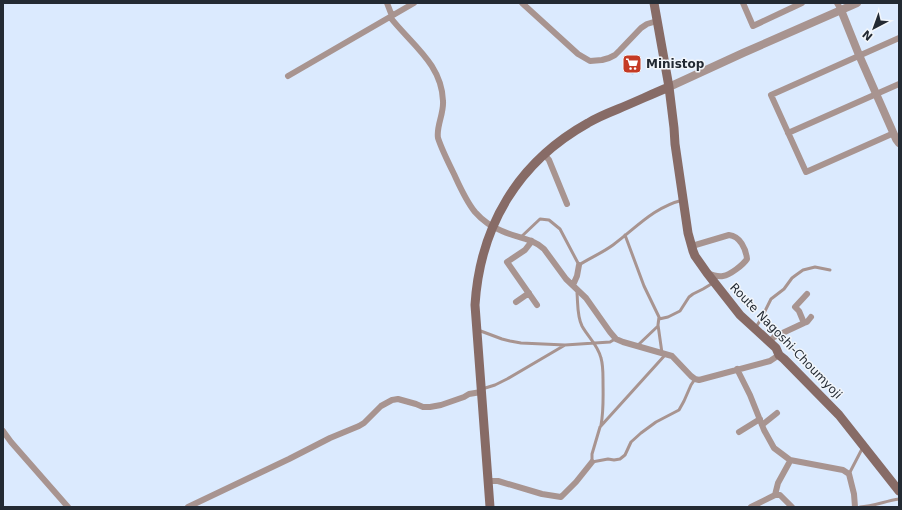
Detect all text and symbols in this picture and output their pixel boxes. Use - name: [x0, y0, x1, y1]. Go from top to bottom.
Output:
- north arrow: [854, 8, 894, 48]
- text: N: [860, 27, 876, 43]
- supermarket icon: Ministop: [621, 53, 643, 75]
- place label: Ministop: [646, 57, 705, 71]
- street label: Route Nagoshi-Choumyoji: [727, 280, 845, 402]

